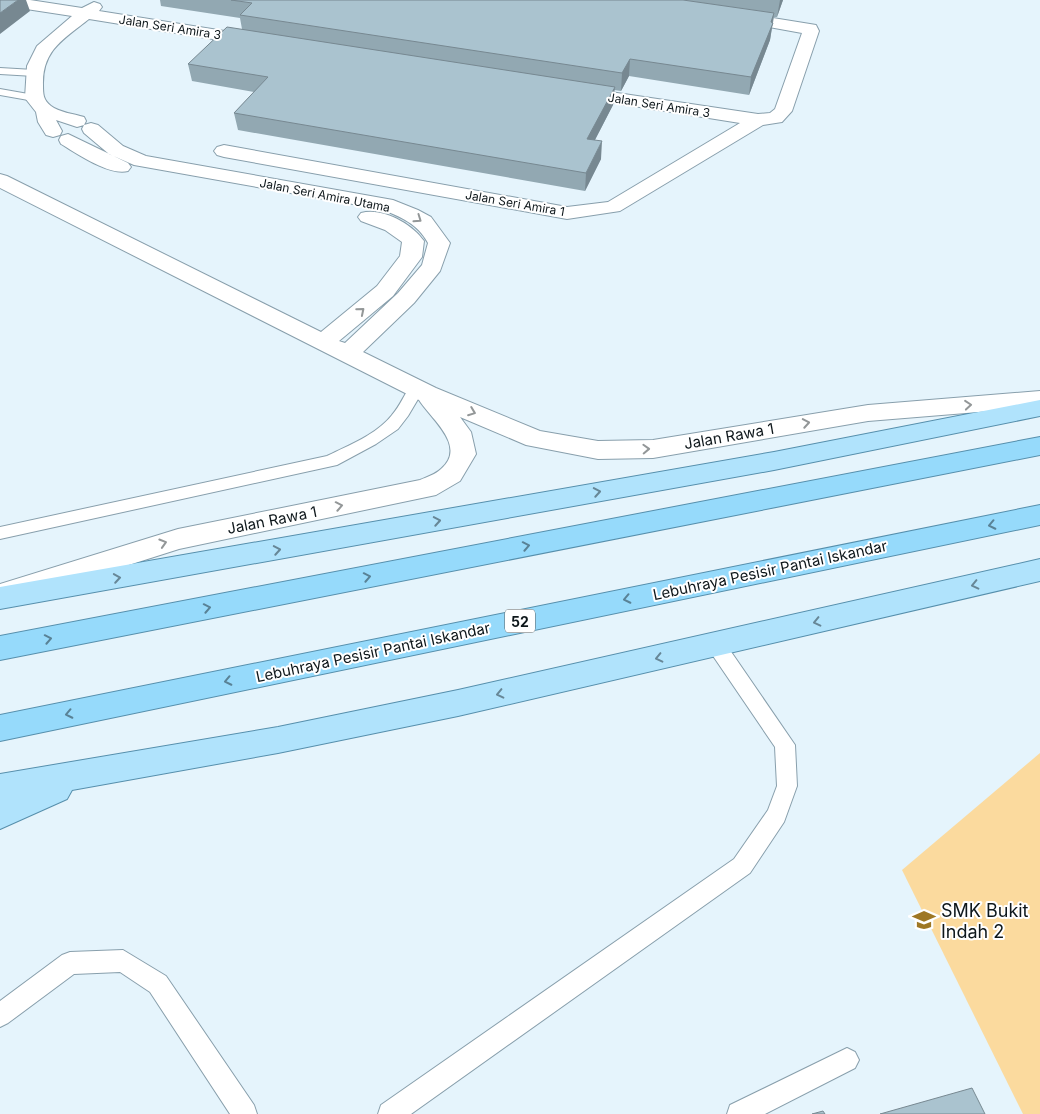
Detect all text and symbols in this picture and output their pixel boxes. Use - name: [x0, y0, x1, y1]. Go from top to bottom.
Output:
- street label: Jalan Seri Amira 3: [118, 12, 222, 42]
- street label: Jalan Seri Amira 3: [607, 90, 711, 120]
- street label: Jalan Seri Amira Utama: [258, 175, 392, 215]
- street label: Jalan Seri Amira 1: [464, 187, 566, 219]
- one-way arrow: [412, 213, 422, 222]
- one-way arrow: [355, 308, 364, 316]
- one-way arrow: [964, 399, 972, 410]
- one-way arrow: [468, 406, 476, 416]
- street label: Jalan Rawa 1: [682, 419, 776, 453]
- one-way arrow: [802, 419, 811, 429]
- one-way arrow: [642, 444, 650, 454]
- one-way arrow: [593, 488, 601, 498]
- one-way arrow: [335, 501, 344, 512]
- street label: Jalan Rawa 1: [225, 502, 319, 538]
- one-way arrow: [433, 516, 441, 526]
- one-way arrow: [988, 519, 997, 529]
- street label: Lebuhraya Pesisir Pantai Iskandar: [651, 536, 889, 604]
- one-way arrow: [159, 539, 167, 549]
- one-way arrow: [522, 541, 531, 551]
- one-way arrow: [273, 545, 282, 555]
- one-way arrow: [362, 572, 371, 582]
- one-way arrow: [114, 573, 122, 584]
- one-way arrow: [971, 579, 980, 590]
- one-way arrow: [623, 594, 632, 604]
- one-way arrow: [203, 603, 212, 613]
- road number: 52: [505, 610, 535, 632]
- one-way arrow: [813, 616, 822, 627]
- street label: Lebuhraya Pesisir Pantai Iskandar: [254, 618, 492, 686]
- one-way arrow: [43, 634, 52, 645]
- one-way arrow: [654, 652, 663, 663]
- one-way arrow: [224, 675, 233, 686]
- one-way arrow: [496, 688, 505, 699]
- one-way arrow: [65, 708, 73, 719]
- place label: SMK Bukit Indah 2: [941, 900, 1029, 942]
- school or university icon: SMK Bukit Indah 2: [911, 907, 937, 933]

